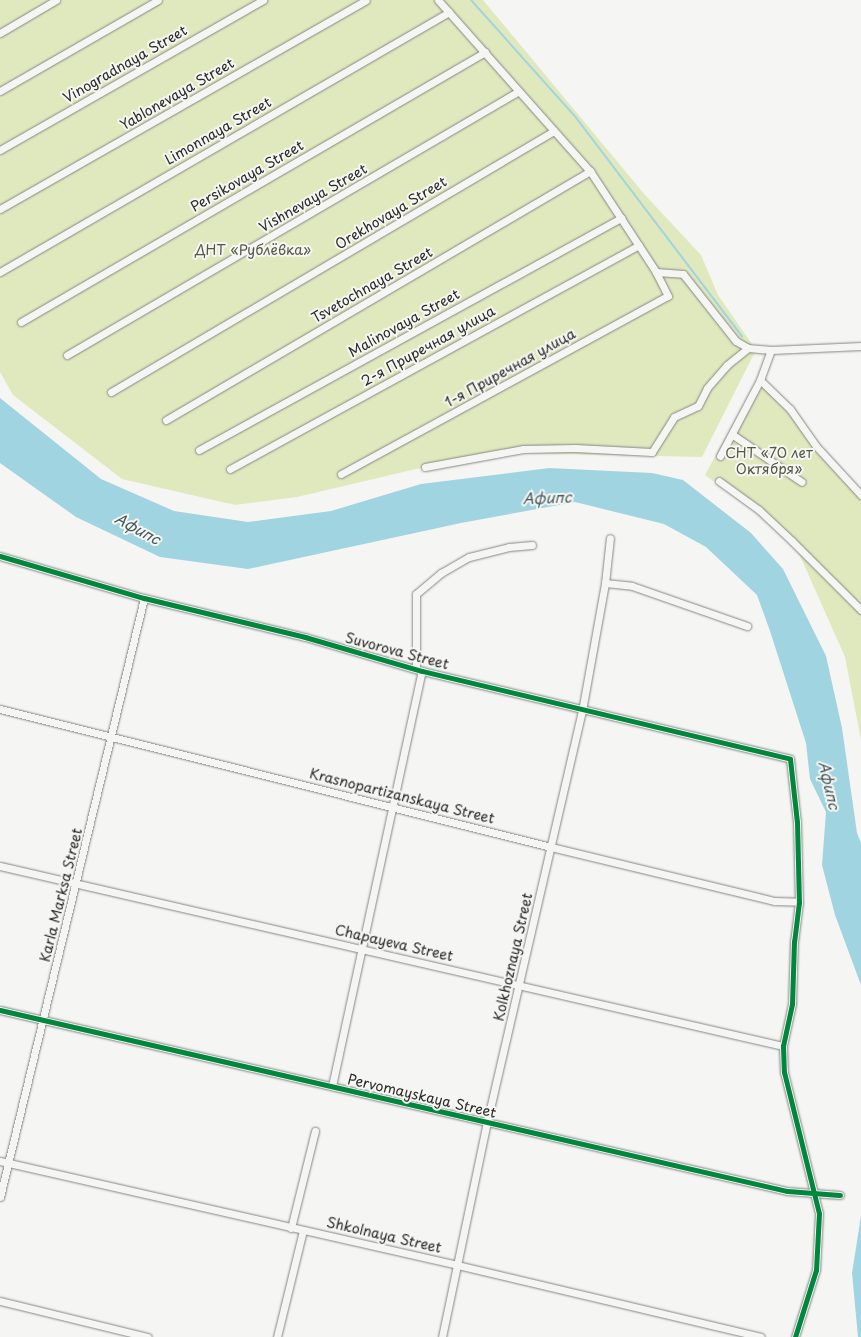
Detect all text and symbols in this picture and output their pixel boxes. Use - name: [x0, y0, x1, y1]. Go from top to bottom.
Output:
- street label: Vinogradnaya Street: [60, 22, 190, 106]
- street label: Yablonevaya Street: [117, 54, 237, 134]
- street label: Limonnaya Street: [162, 94, 274, 168]
- street label: Persikovaya Street: [187, 137, 307, 215]
- street label: Vishnevaya Street: [256, 160, 370, 236]
- street label: Orekhovaya Street: [332, 173, 450, 253]
- park label: ДНТ «Рублёвка»: [195, 242, 311, 258]
- street label: Tsvetochnaya Street: [308, 243, 436, 327]
- street label: Malinovaya Street: [345, 285, 463, 361]
- street label: 2-я Приречная улица: [358, 302, 498, 390]
- street label: 1-я Приречная улица: [441, 325, 579, 411]
- park label: СНТ «70 лет Октября»: [725, 445, 813, 478]
- water label: Афипс: [522, 487, 572, 507]
- water label: Афипс: [112, 508, 164, 548]
- street label: Suvorova Street: [343, 629, 451, 673]
- water label: Афипс: [816, 759, 844, 811]
- street label: Krasnopartizanskaya Street: [308, 765, 496, 827]
- street label: Karla Marksa Street: [36, 826, 86, 964]
- street label: Kolkhoznaya Street: [490, 891, 536, 1023]
- street label: Chapayeva Street: [333, 921, 455, 965]
- street label: Pervomayskaya Street: [346, 1071, 498, 1121]
- street label: Shkolnaya Street: [325, 1214, 443, 1256]

